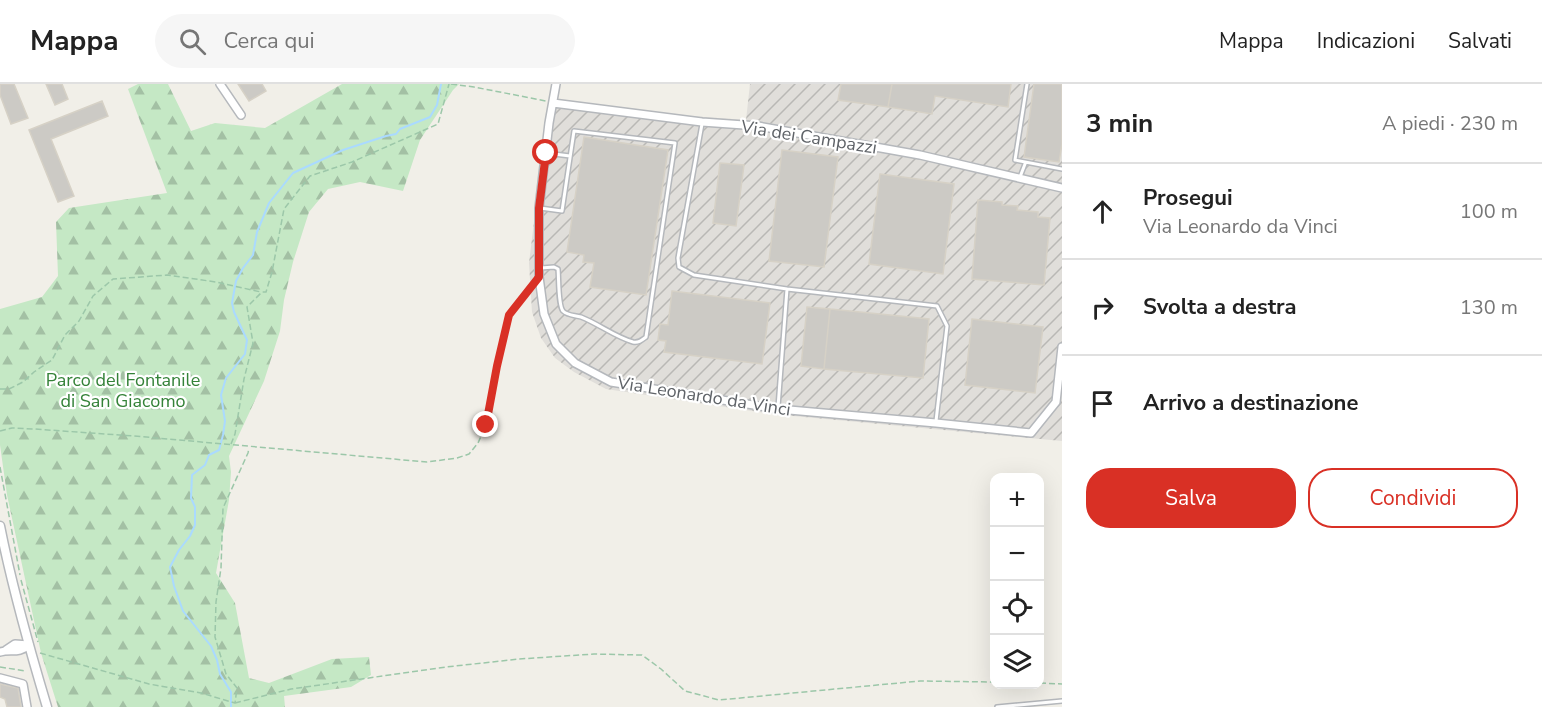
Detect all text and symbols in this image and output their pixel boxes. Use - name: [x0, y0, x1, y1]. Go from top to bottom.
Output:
- search box: [155, 14, 575, 68]
- text: Mappa: [30, 22, 119, 60]
- icon: search: [176, 25, 209, 58]
- text: Cerca qui: [224, 26, 315, 56]
- text: Mappa: [1219, 27, 1284, 55]
- text: Indicazioni: [1317, 27, 1415, 55]
- text: Salvati: [1448, 27, 1512, 55]
- text: 3 min: [1086, 106, 1153, 141]
- text: A piedi · 230 m: [1382, 110, 1518, 137]
- street label: Via dei Campazzi: [738, 114, 879, 160]
- route start: [532, 139, 558, 165]
- text: Prosegui: [1143, 183, 1233, 213]
- icon: ahead: [1086, 195, 1119, 228]
- text: 100 m: [1460, 198, 1518, 225]
- text: Via Leonardo da Vinci: [1143, 213, 1338, 240]
- icon: right: [1086, 291, 1119, 324]
- text: Svolta a destra: [1143, 292, 1297, 322]
- text: 130 m: [1460, 294, 1518, 321]
- park label: Parco del Fontanile di San Giacomo: [46, 368, 200, 413]
- street label: Via Leonardo da Vinci: [615, 370, 792, 422]
- icon: arrive: [1086, 387, 1119, 420]
- text: Arrivo a destinazione: [1143, 388, 1358, 418]
- route end: [472, 411, 498, 437]
- button: Salva: [1086, 468, 1296, 528]
- button: Condividi: [1308, 468, 1518, 528]
- map controls: [990, 473, 1044, 689]
- button: +: [990, 473, 1044, 527]
- button: −: [990, 527, 1044, 581]
- button: locate: [990, 581, 1044, 635]
- button: layers: [990, 635, 1044, 689]

